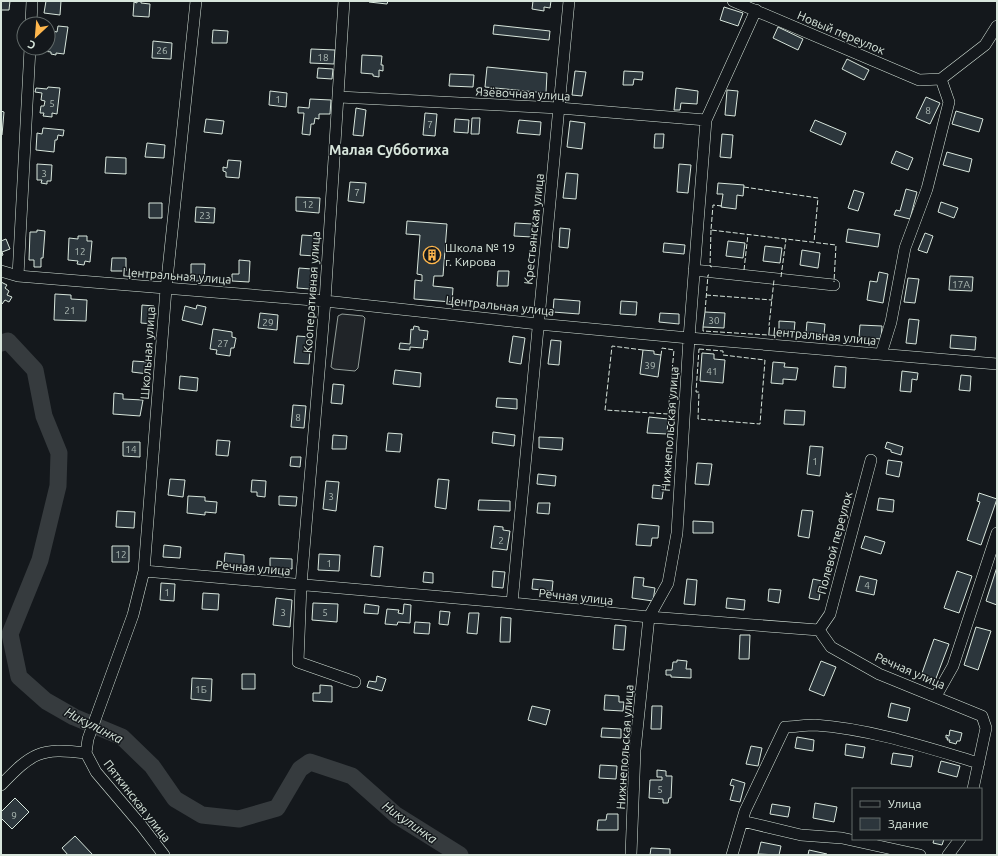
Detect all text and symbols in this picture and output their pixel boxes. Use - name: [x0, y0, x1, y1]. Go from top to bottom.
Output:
- street label: Новый переулок: [796, 8, 887, 57]
- north arrow: [16, 16, 56, 56]
- text: С: [26, 38, 37, 52]
- house number: 26: [156, 45, 168, 56]
- house number: 18: [317, 52, 329, 63]
- street label: Язёвочная улица: [475, 85, 571, 102]
- house number: 1: [275, 94, 281, 105]
- house number: 5: [49, 98, 55, 109]
- house number: 8: [925, 105, 931, 116]
- house number: 7: [427, 119, 433, 130]
- district label: Малая Субботиха: [329, 142, 449, 158]
- house number: 3: [41, 168, 47, 179]
- street label: Крестьянская улица: [521, 173, 546, 285]
- house number: 7: [354, 187, 360, 198]
- house number: 12: [302, 199, 314, 210]
- house number: 23: [199, 210, 211, 221]
- street label: Кооперативная улица: [301, 231, 322, 353]
- place label: Школа № 19 г. Кирова: [445, 241, 515, 268]
- building icon: Школа № 19 г. Кирова: [422, 245, 442, 265]
- house number: 12: [74, 246, 86, 257]
- street label: Центральная улица: [122, 265, 232, 286]
- house number: 17А: [952, 279, 970, 290]
- street label: Центральная улица: [445, 293, 555, 318]
- house number: 21: [64, 305, 76, 316]
- street label: Школьная улица: [138, 306, 157, 400]
- house number: 30: [708, 315, 720, 326]
- house number: 29: [262, 317, 274, 328]
- street label: Центральная улица: [767, 324, 877, 347]
- house number: 27: [217, 338, 229, 349]
- house number: 39: [644, 360, 656, 371]
- street label: Нижнепольская улица: [659, 366, 680, 492]
- house number: 41: [706, 366, 718, 377]
- house number: 8: [295, 412, 301, 423]
- house number: 14: [125, 444, 137, 455]
- house number: 1: [812, 456, 818, 467]
- street label: Полевой переулок: [815, 490, 854, 595]
- house number: 3: [328, 491, 334, 502]
- house number: 2: [498, 535, 504, 546]
- house number: 12: [115, 549, 127, 560]
- street label: Речная улица: [215, 558, 291, 577]
- house number: 1: [326, 558, 332, 569]
- house number: 4: [864, 580, 870, 591]
- street label: Речная улица: [538, 586, 614, 607]
- house number: 1: [164, 587, 170, 598]
- house number: 3: [280, 607, 286, 618]
- house number: 5: [322, 607, 328, 618]
- street label: Речная улица: [873, 650, 947, 691]
- house number: 1Б: [195, 684, 207, 695]
- street label: Нижнепольская улица: [614, 684, 635, 810]
- water label: Никулинка: [63, 704, 125, 746]
- street label: Пяткинская улица: [101, 757, 173, 844]
- house number: 5: [657, 784, 663, 795]
- legend: [852, 788, 982, 840]
- text: Улица: [888, 797, 921, 810]
- water label: Никулинка: [380, 798, 440, 846]
- house number: 9: [11, 810, 17, 821]
- text: Здание: [888, 817, 929, 830]

